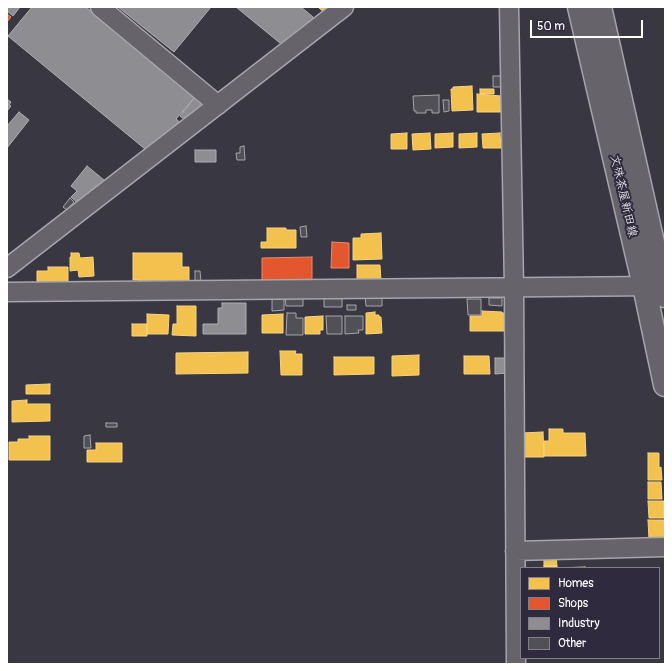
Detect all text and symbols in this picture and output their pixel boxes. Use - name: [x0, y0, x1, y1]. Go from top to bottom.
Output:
- scale bar: [532, 12, 645, 38]
- text: 50 m: [537, 19, 565, 34]
- street label: 文殊茶屋新田線: [607, 153, 639, 239]
- legend: [520, 567, 660, 659]
- text: Homes: [558, 576, 594, 591]
- text: Shops: [558, 596, 588, 611]
- text: Industry: [558, 616, 600, 631]
- text: Other: [558, 636, 586, 651]

